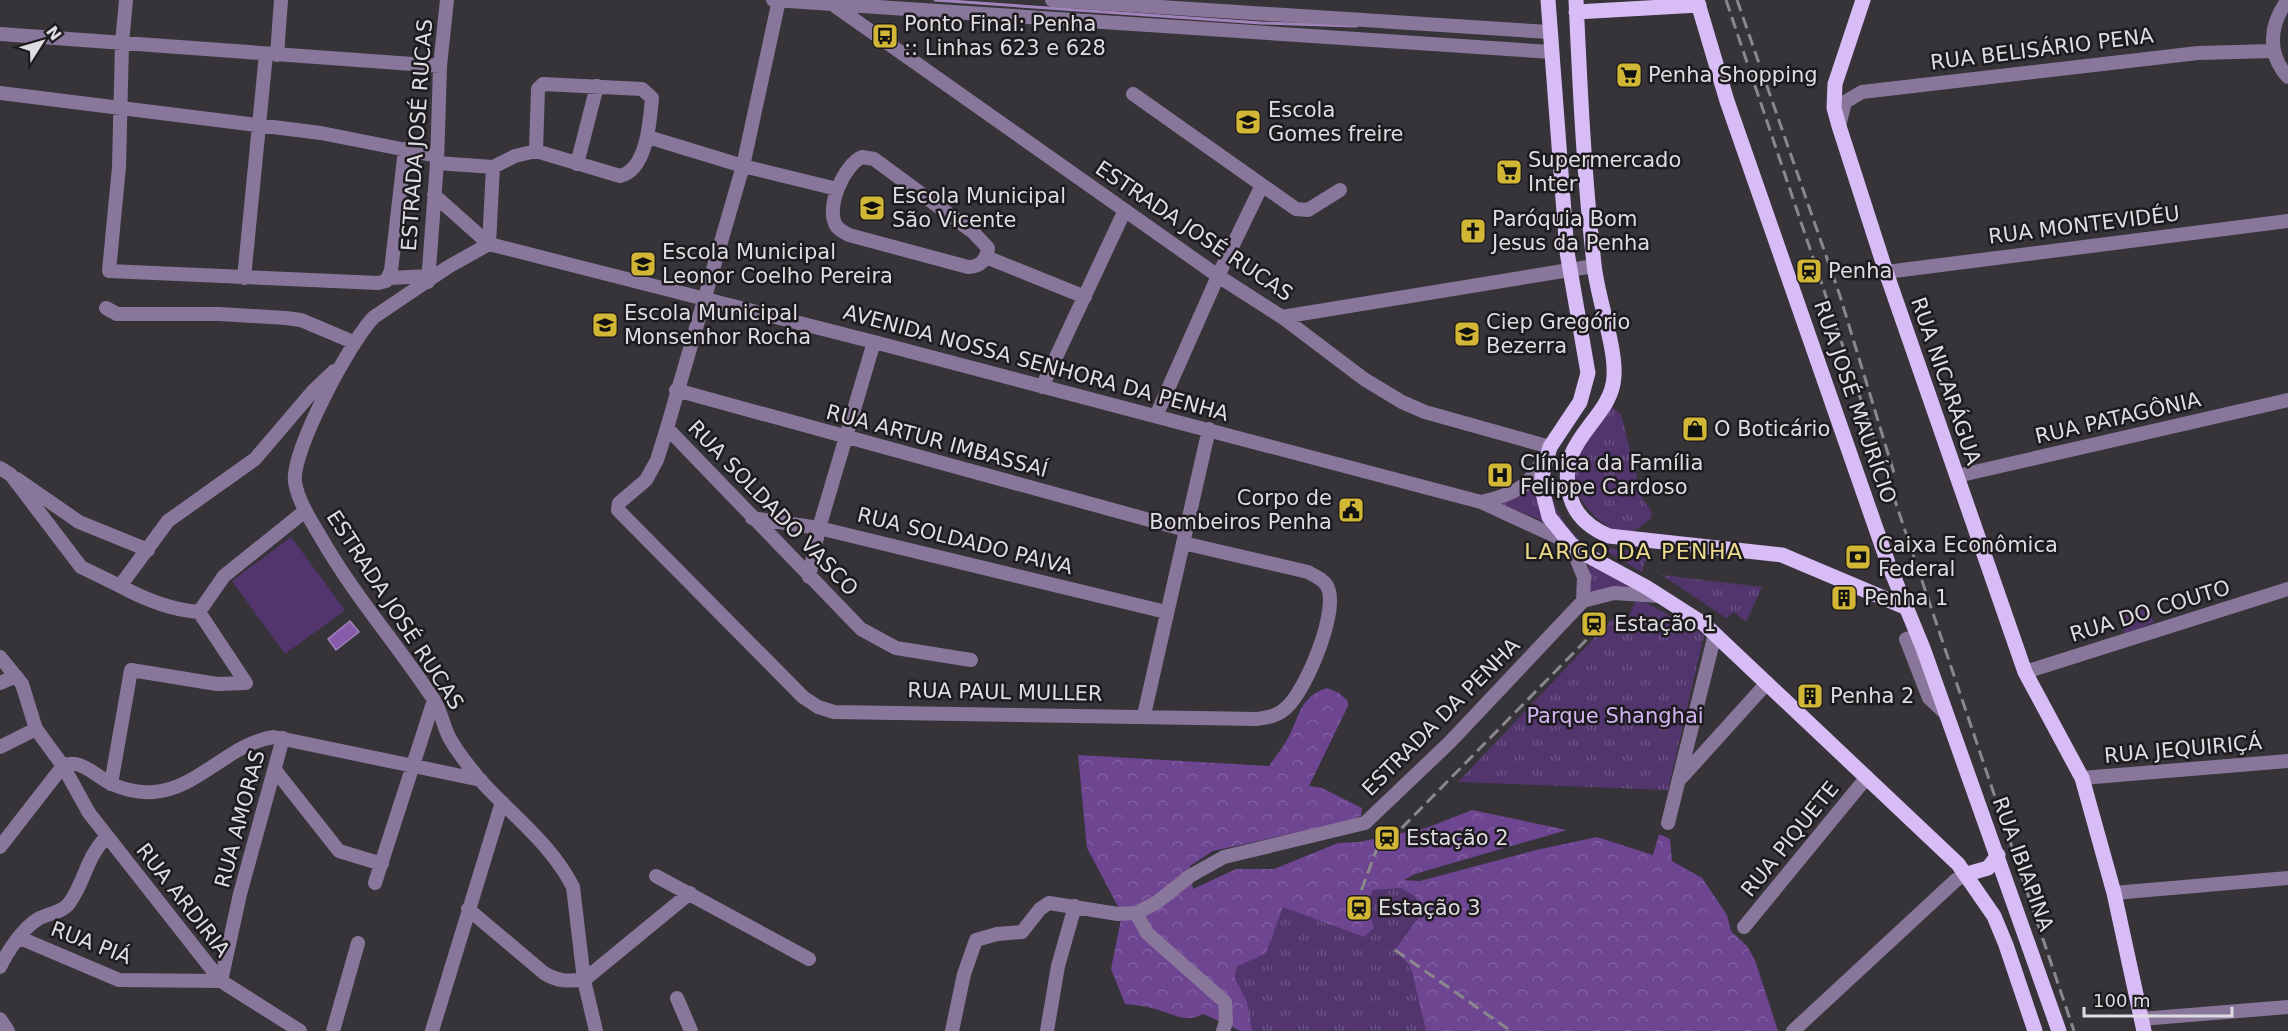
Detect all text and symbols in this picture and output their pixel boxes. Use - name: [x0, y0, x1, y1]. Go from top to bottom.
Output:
- north arrow: [12, 12, 72, 72]
- place label: Ponto Final: Penha :: Linhas 623 e 628: [904, 12, 1106, 60]
- street label: ESTRADA JOSÉ RUCAS: [396, 18, 437, 252]
- bus stop icon: Ponto Final: Penha :: Linhas 623 e 628: [870, 21, 900, 51]
- text: N: [42, 22, 65, 44]
- street label: RUA BELISÁRIO PENA: [1929, 22, 2156, 75]
- supermarket icon: Penha Shopping: [1614, 60, 1644, 90]
- place label: Penha Shopping: [1648, 63, 1818, 87]
- place label: Escola Gomes freire: [1268, 98, 1404, 146]
- school or university icon: Escola Gomes freire: [1233, 107, 1263, 137]
- place label: Supermercado Inter: [1528, 148, 1681, 196]
- street label: ESTRADA JOSÉ RUCAS: [1091, 155, 1298, 306]
- supermarket icon: Supermercado Inter: [1494, 157, 1524, 187]
- place label: Escola Municipal São Vicente: [892, 184, 1066, 232]
- school or university icon: Escola Municipal São Vicente: [857, 193, 887, 223]
- street label: RUA MONTEVIDÉU: [1987, 200, 2181, 249]
- place label: Paróquia Bom Jesus da Penha: [1490, 207, 1650, 255]
- church icon: Paróquia Bom Jesus da Penha: [1458, 216, 1488, 246]
- place label: Escola Municipal Leonor Coelho Pereira: [662, 240, 893, 288]
- school or university icon: Escola Municipal Leonor Coelho Pereira: [628, 249, 658, 279]
- station icon: Penha: [1794, 256, 1824, 286]
- place label: Penha: [1828, 259, 1892, 283]
- street label: RUA NICARÁGUA: [1906, 294, 1987, 469]
- street label: RUA JOSÉ MAURÍCIO: [1809, 297, 1902, 507]
- street label: AVENIDA NOSSA SENHORA DA PENHA: [841, 300, 1232, 426]
- place label: Escola Municipal Monsenhor Rocha: [624, 301, 811, 349]
- school or university icon: Escola Municipal Monsenhor Rocha: [590, 310, 620, 340]
- place label: Ciep Gregório Bezerra: [1486, 310, 1630, 358]
- school or university icon: Ciep Gregório Bezerra: [1452, 319, 1482, 349]
- street label: RUA PATAGÔNIA: [2033, 386, 2204, 449]
- street label: RUA ARTUR IMBASSAÍ: [823, 399, 1051, 482]
- shop icon: O Boticário: [1680, 414, 1710, 444]
- street label: RUA SOLDADO VASCO: [683, 415, 863, 601]
- place label: O Boticário: [1714, 417, 1830, 441]
- place label: Clínica da Família Felippe Cardoso: [1520, 451, 1703, 499]
- hospital icon: Clínica da Família Felippe Cardoso: [1485, 460, 1515, 490]
- place label: Corpo de Bombeiros Penha: [1149, 486, 1332, 534]
- public building icon: Corpo de Bombeiros Penha: [1336, 495, 1366, 525]
- street label: RUA SOLDADO PAIVA: [855, 503, 1076, 580]
- street label: ESTRADA JOSÉ RUCAS: [322, 505, 469, 714]
- place label: Caixa Econômica Federal: [1878, 533, 2058, 581]
- district label: LARGO DA PENHA: [1524, 539, 1744, 564]
- bank icon: Caixa Econômica Federal: [1843, 542, 1873, 572]
- street label: RUA DO COUTO: [2067, 575, 2233, 647]
- building icon: Penha 1: [1829, 583, 1859, 613]
- place label: Penha 1: [1864, 586, 1948, 610]
- station icon: Estação 1: [1579, 609, 1609, 639]
- place label: Estação 1: [1614, 612, 1717, 636]
- street label: ESTRADA DA PENHA: [1357, 633, 1525, 801]
- street label: RUA PAUL MULLER: [907, 678, 1103, 706]
- building icon: Penha 2: [1795, 681, 1825, 711]
- place label: Penha 2: [1830, 684, 1914, 708]
- park label: Parque Shanghai: [1526, 704, 1704, 728]
- street label: RUA JEQUIRIÇÁ: [2103, 729, 2264, 768]
- street label: RUA AMORAS: [210, 748, 270, 890]
- street label: RUA PIQUETE: [1736, 777, 1844, 901]
- street label: RUA IBIAPINA: [1988, 794, 2059, 935]
- station icon: Estação 2: [1372, 823, 1402, 853]
- place label: Estação 2: [1406, 826, 1509, 850]
- street label: RUA ARDIRIA: [131, 838, 235, 962]
- station icon: Estação 3: [1344, 893, 1374, 923]
- place label: Estação 3: [1378, 896, 1481, 920]
- street label: RUA PIÁ: [47, 916, 136, 970]
- scale bar: [2084, 980, 2232, 1018]
- text: 100 m: [2093, 990, 2151, 1011]

